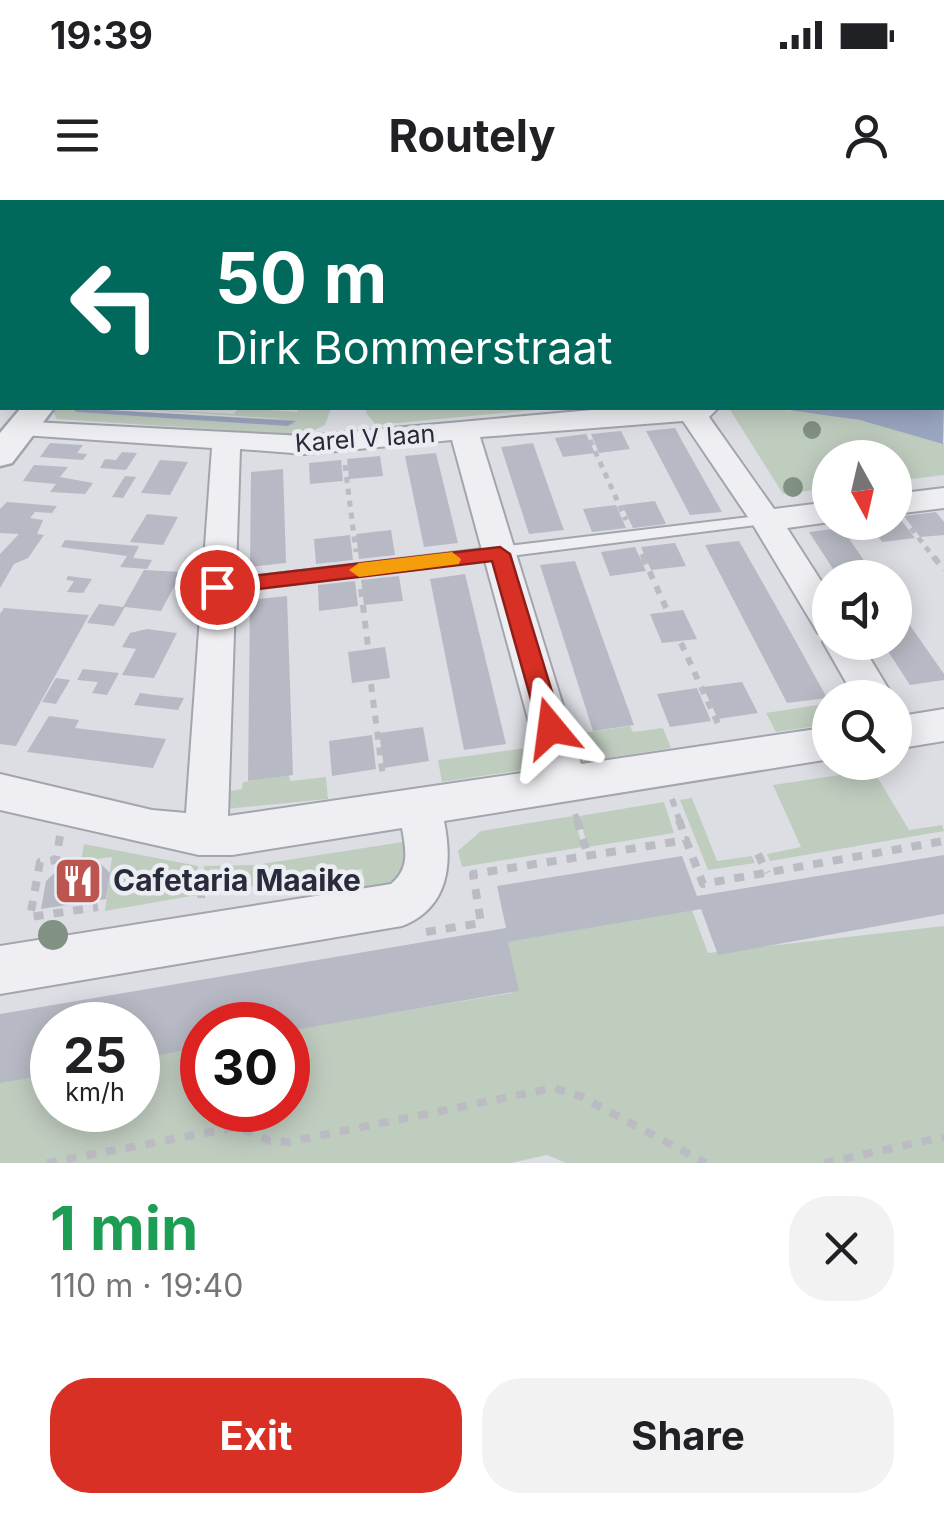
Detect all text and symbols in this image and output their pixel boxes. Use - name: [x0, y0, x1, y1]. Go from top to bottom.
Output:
- text: 19:39: [50, 12, 153, 58]
- icon: menu: [50, 108, 105, 163]
- text: Routely: [388, 108, 556, 163]
- icon: person: [839, 108, 894, 163]
- text: 50 m: [215, 235, 387, 320]
- icon: left: [50, 240, 180, 370]
- text: Dirk Bommerstraat: [215, 320, 613, 375]
- street label: Karel V laan: [294, 418, 436, 458]
- north arrow: [812, 440, 912, 540]
- map controls: [812, 440, 912, 780]
- pin: [175, 545, 260, 630]
- icon: arrive: [190, 560, 245, 615]
- button: sound: [812, 560, 912, 660]
- position arrow: [499, 676, 603, 780]
- button: search: [812, 680, 912, 780]
- restaurant icon: Cafetaria Maaike: [52, 855, 104, 907]
- place label: Cafetaria Maaike: [113, 862, 361, 898]
- speed limit sign: 30: [180, 1002, 310, 1132]
- text: 25: [63, 1025, 127, 1085]
- text: km/h: [65, 1077, 125, 1107]
- text: 1 min: [50, 1192, 198, 1264]
- button: close: [789, 1196, 894, 1301]
- text: 110 m · 19:40: [50, 1266, 243, 1305]
- button: Exit: [50, 1378, 462, 1493]
- button: Share: [482, 1378, 894, 1493]

